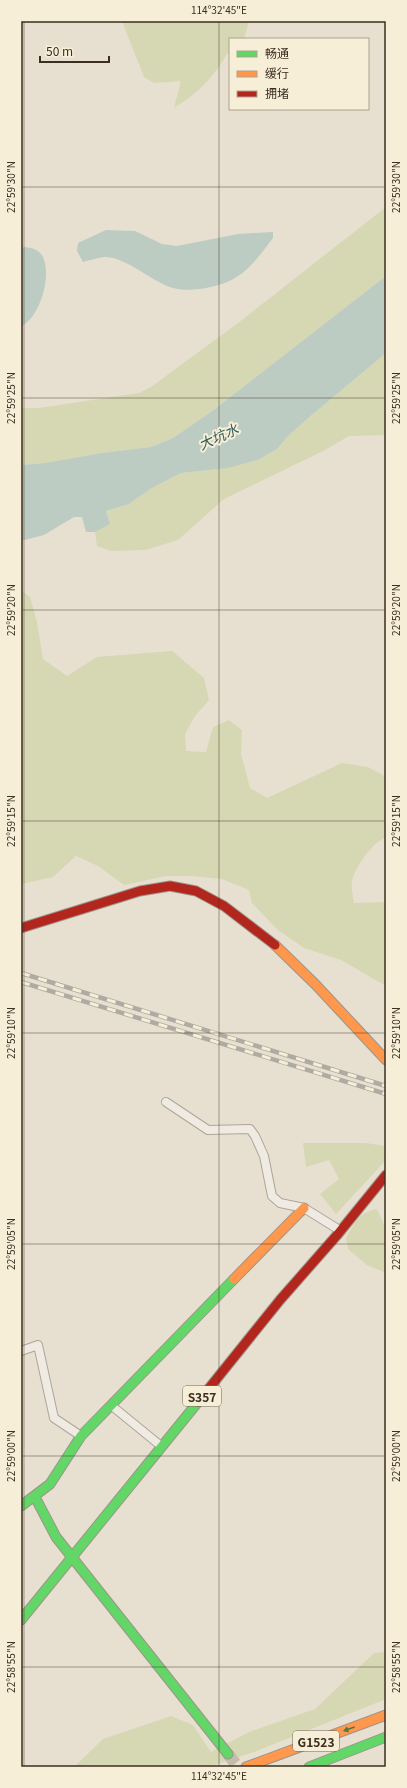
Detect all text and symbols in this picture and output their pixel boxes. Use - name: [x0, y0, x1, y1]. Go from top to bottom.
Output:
- text: 114°32'45"E: [191, 2, 247, 17]
- scale bar: [40, 38, 109, 64]
- legend: [229, 38, 369, 110]
- text: 50 m: [46, 42, 73, 59]
- text: 畅通: [265, 44, 289, 61]
- text: 缓行: [265, 64, 289, 81]
- text: 拥堵: [265, 84, 289, 101]
- text: 22°59'30"N: [3, 161, 18, 213]
- text: 22°59'30"N: [388, 161, 403, 213]
- text: 22°59'25"N: [3, 372, 18, 424]
- text: 22°59'25"N: [388, 372, 403, 424]
- water label: 大坑水: [195, 418, 242, 454]
- text: 22°59'20"N: [3, 584, 18, 636]
- text: 22°59'20"N: [388, 584, 403, 636]
- text: 22°59'15"N: [3, 795, 18, 847]
- text: 22°59'15"N: [388, 795, 403, 847]
- text: 22°59'10"N: [3, 1007, 18, 1059]
- text: 22°59'10"N: [388, 1007, 403, 1059]
- text: 22°59'05"N: [3, 1218, 18, 1270]
- text: 22°59'05"N: [388, 1218, 403, 1270]
- road number: S357: [183, 1386, 221, 1406]
- text: 22°59'00"N: [3, 1430, 18, 1482]
- text: 22°59'00"N: [388, 1430, 403, 1482]
- text: 22°58'55"N: [3, 1641, 18, 1693]
- text: 22°58'55"N: [388, 1641, 403, 1693]
- one-way arrow: [343, 1726, 355, 1732]
- road number: G1523: [293, 1731, 339, 1751]
- text: 114°32'45"E: [191, 1768, 247, 1783]

